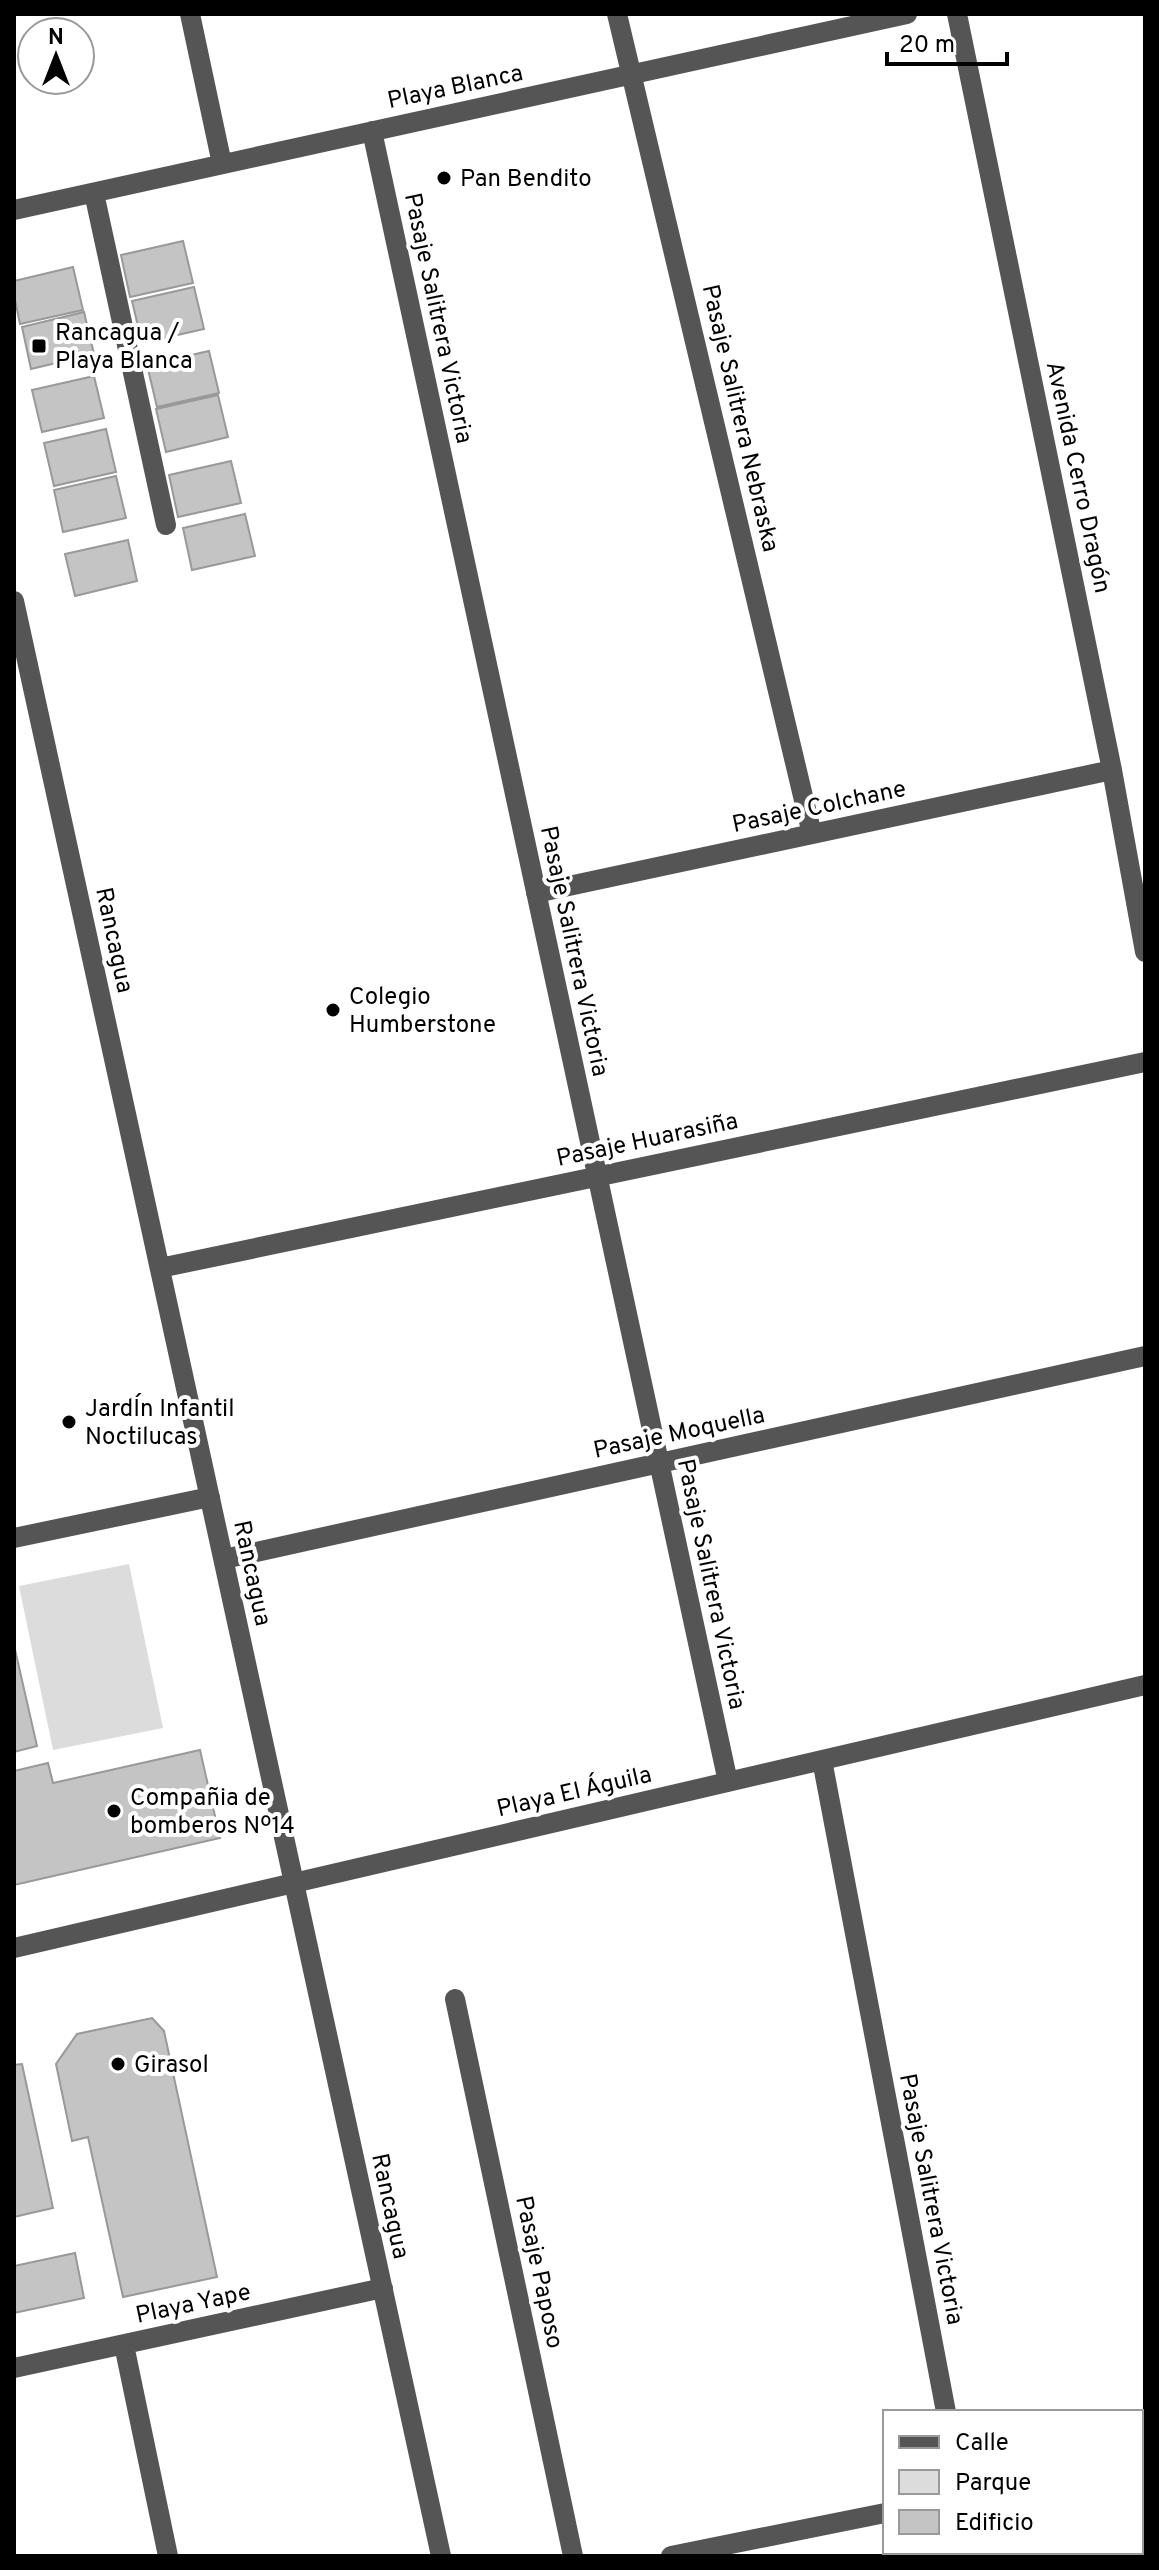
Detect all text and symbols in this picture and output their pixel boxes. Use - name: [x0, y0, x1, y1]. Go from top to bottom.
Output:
- north arrow: [16, 16, 96, 96]
- scale bar: [887, 16, 1007, 66]
- text: N: [48, 25, 64, 52]
- text: 20 m: [899, 31, 955, 61]
- street label: Playa Blanca: [385, 59, 526, 117]
- place label: Pan Bendito: [460, 165, 592, 195]
- marker: Pan Bendito: [435, 169, 453, 187]
- street label: Pasaje Salitrera Victoria: [396, 190, 478, 446]
- street label: Pasaje Salitrera Nebraska: [694, 282, 784, 555]
- place label: Rancagua / Playa Blanca: [55, 319, 193, 377]
- marker: Rancagua / Playa Blanca: [30, 337, 48, 355]
- street label: Avenida Cerro Dragón: [1038, 359, 1116, 596]
- street label: Pasaje Colchane: [730, 775, 909, 841]
- street label: Pasaje Salitrera Victoria: [532, 823, 614, 1079]
- street label: Rancagua: [87, 885, 139, 996]
- place label: Colegio Humberstone: [349, 983, 496, 1041]
- marker: Colegio Humberstone: [324, 1001, 342, 1019]
- street label: Pasaje Huarasiña: [554, 1107, 741, 1175]
- place label: JardÍn Infantil Noctilucas: [85, 1393, 234, 1453]
- street label: Pasaje Moquella: [591, 1401, 768, 1467]
- marker: JardÍn Infantil Noctilucas: [60, 1413, 78, 1431]
- street label: Pasaje Salitrera Victoria: [669, 1456, 751, 1712]
- street label: Rancagua: [225, 1518, 277, 1629]
- street label: Playa El Águila: [494, 1759, 655, 1825]
- place label: Compañia de bomberos Nº14: [130, 1784, 295, 1842]
- marker: Compañia de bomberos Nº14: [105, 1802, 123, 1820]
- place label: Girasol: [134, 2051, 209, 2081]
- marker: Girasol: [109, 2055, 127, 2073]
- street label: Pasaje Salitrera Victoria: [891, 2071, 969, 2328]
- street label: Rancagua: [363, 2151, 415, 2262]
- street label: Pasaje Paposo: [507, 2193, 569, 2352]
- street label: Playa Yape: [133, 2278, 254, 2332]
- legend: [883, 2410, 1143, 2554]
- text: Calle: [955, 2429, 1009, 2459]
- text: Parque: [955, 2469, 1031, 2499]
- text: Edificio: [955, 2509, 1034, 2539]

